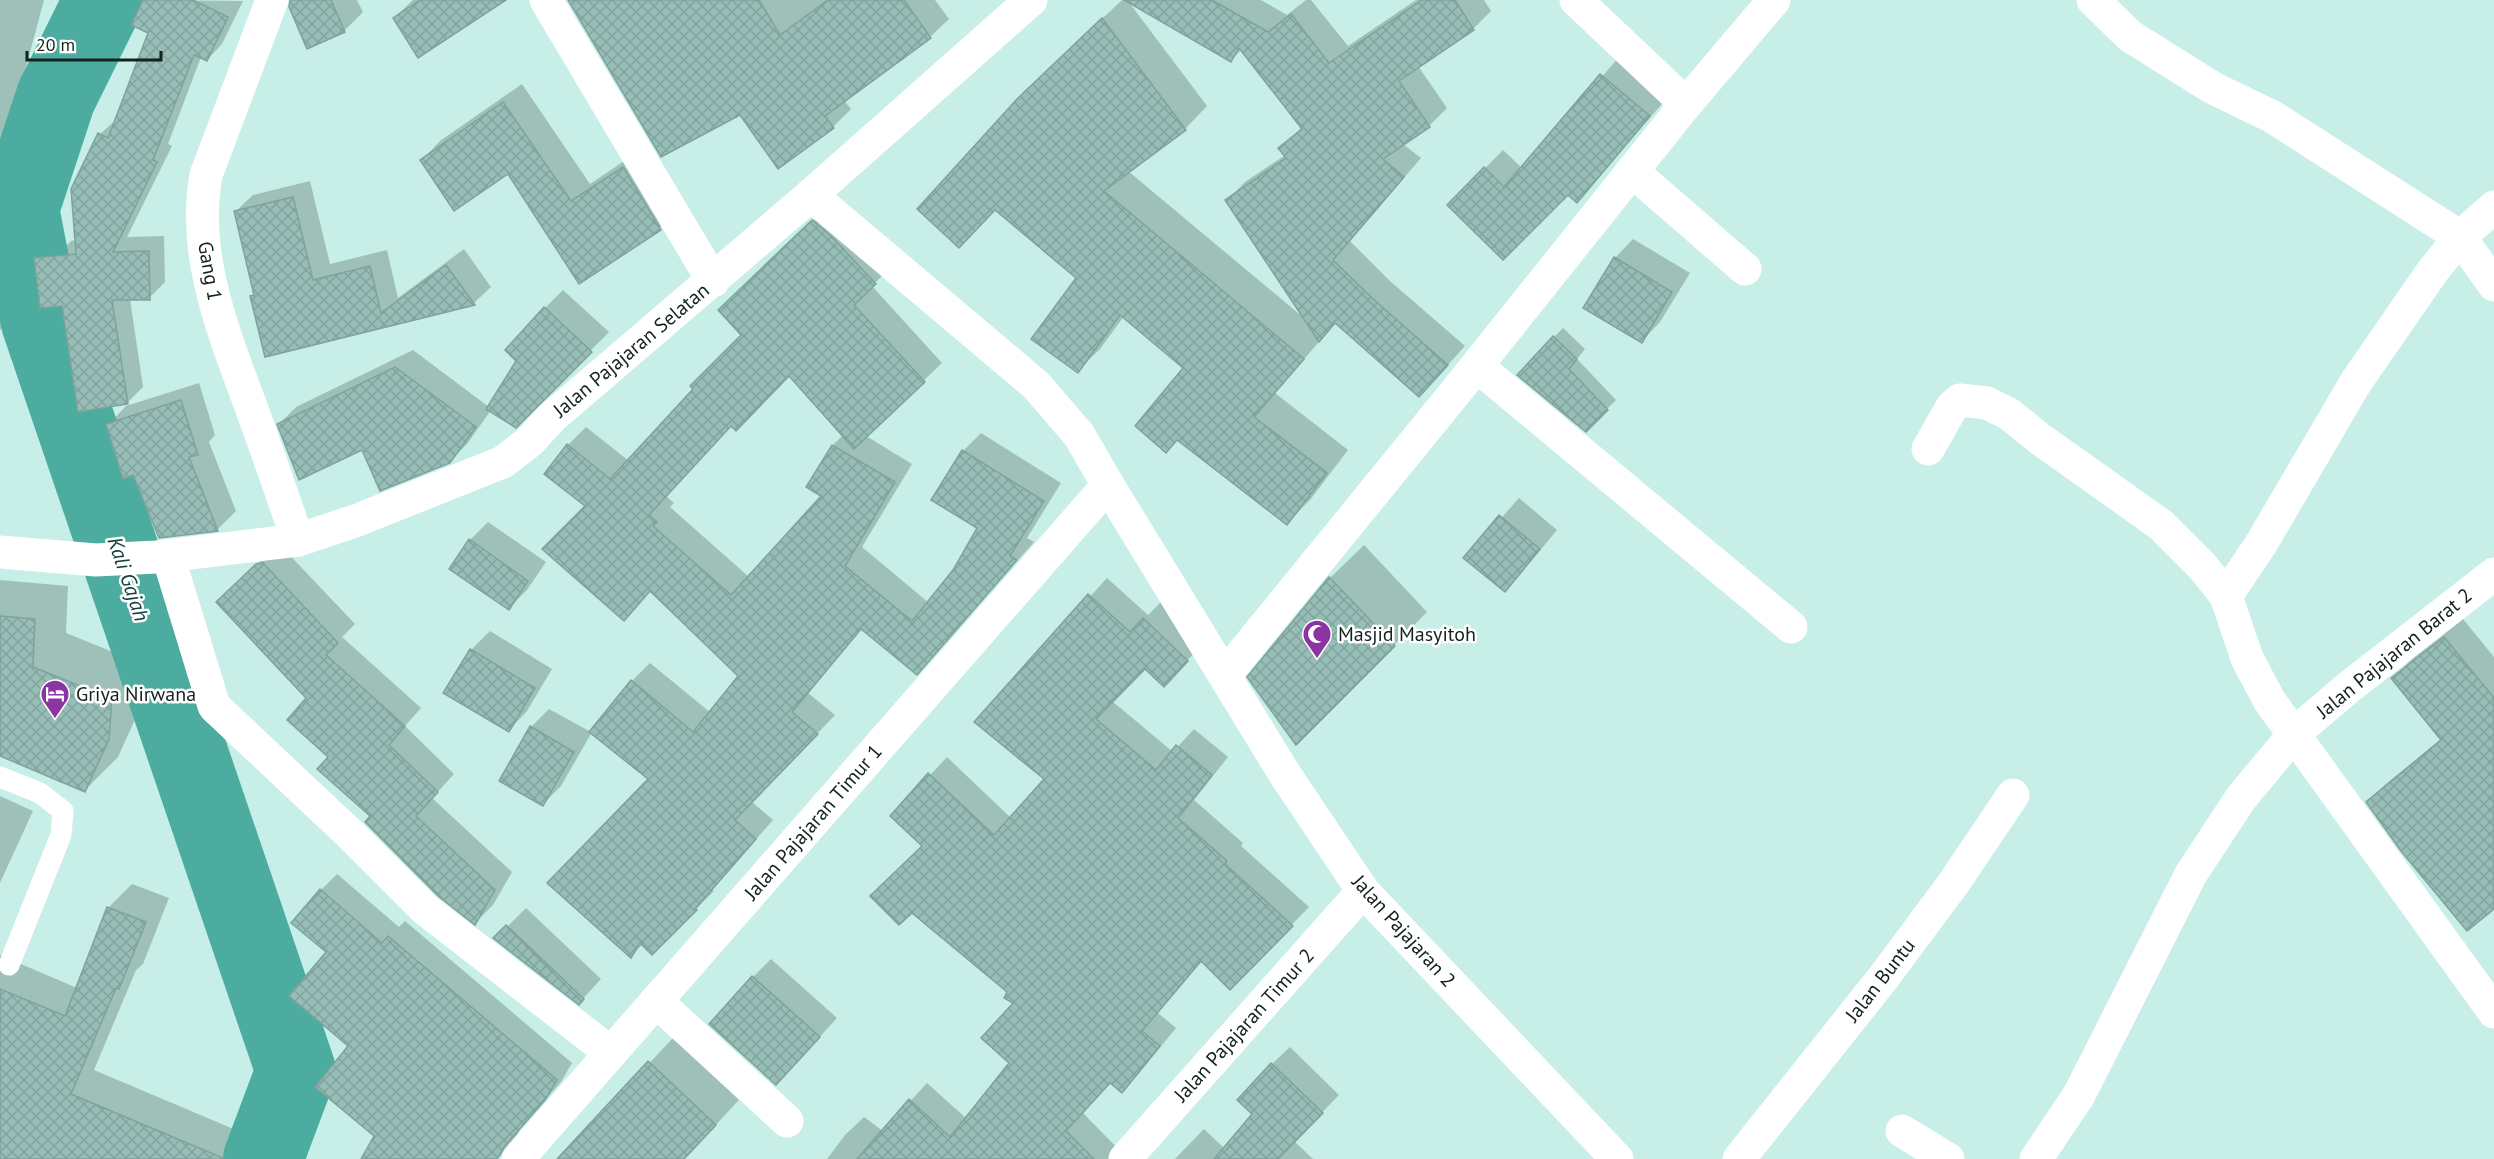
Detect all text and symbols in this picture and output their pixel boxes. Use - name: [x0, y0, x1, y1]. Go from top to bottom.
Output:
- scale bar: [27, 24, 160, 62]
- text: 20 m: [36, 33, 75, 56]
- street label: Gang 1: [192, 239, 228, 303]
- street label: Jalan Pajajaran Selatan: [547, 277, 714, 424]
- water label: Kali Gajah: [101, 533, 155, 625]
- street label: Jalan Pajajaran Barat 2: [2310, 582, 2477, 724]
- mosque icon: Masjid Masyitoh: [1301, 618, 1333, 660]
- place label: Masjid Masyitoh: [1338, 621, 1476, 647]
- hotel icon: Griya Nirwana: [39, 678, 71, 720]
- place label: Griya Nirwana: [76, 681, 196, 707]
- street label: Jalan Pajajaran Timur 1: [738, 739, 888, 906]
- street label: Jalan Pajajaran 2: [1346, 869, 1461, 993]
- street label: Jalan Buntu: [1839, 933, 1921, 1028]
- street label: Jalan Pajajaran Timur 2: [1168, 943, 1320, 1108]

